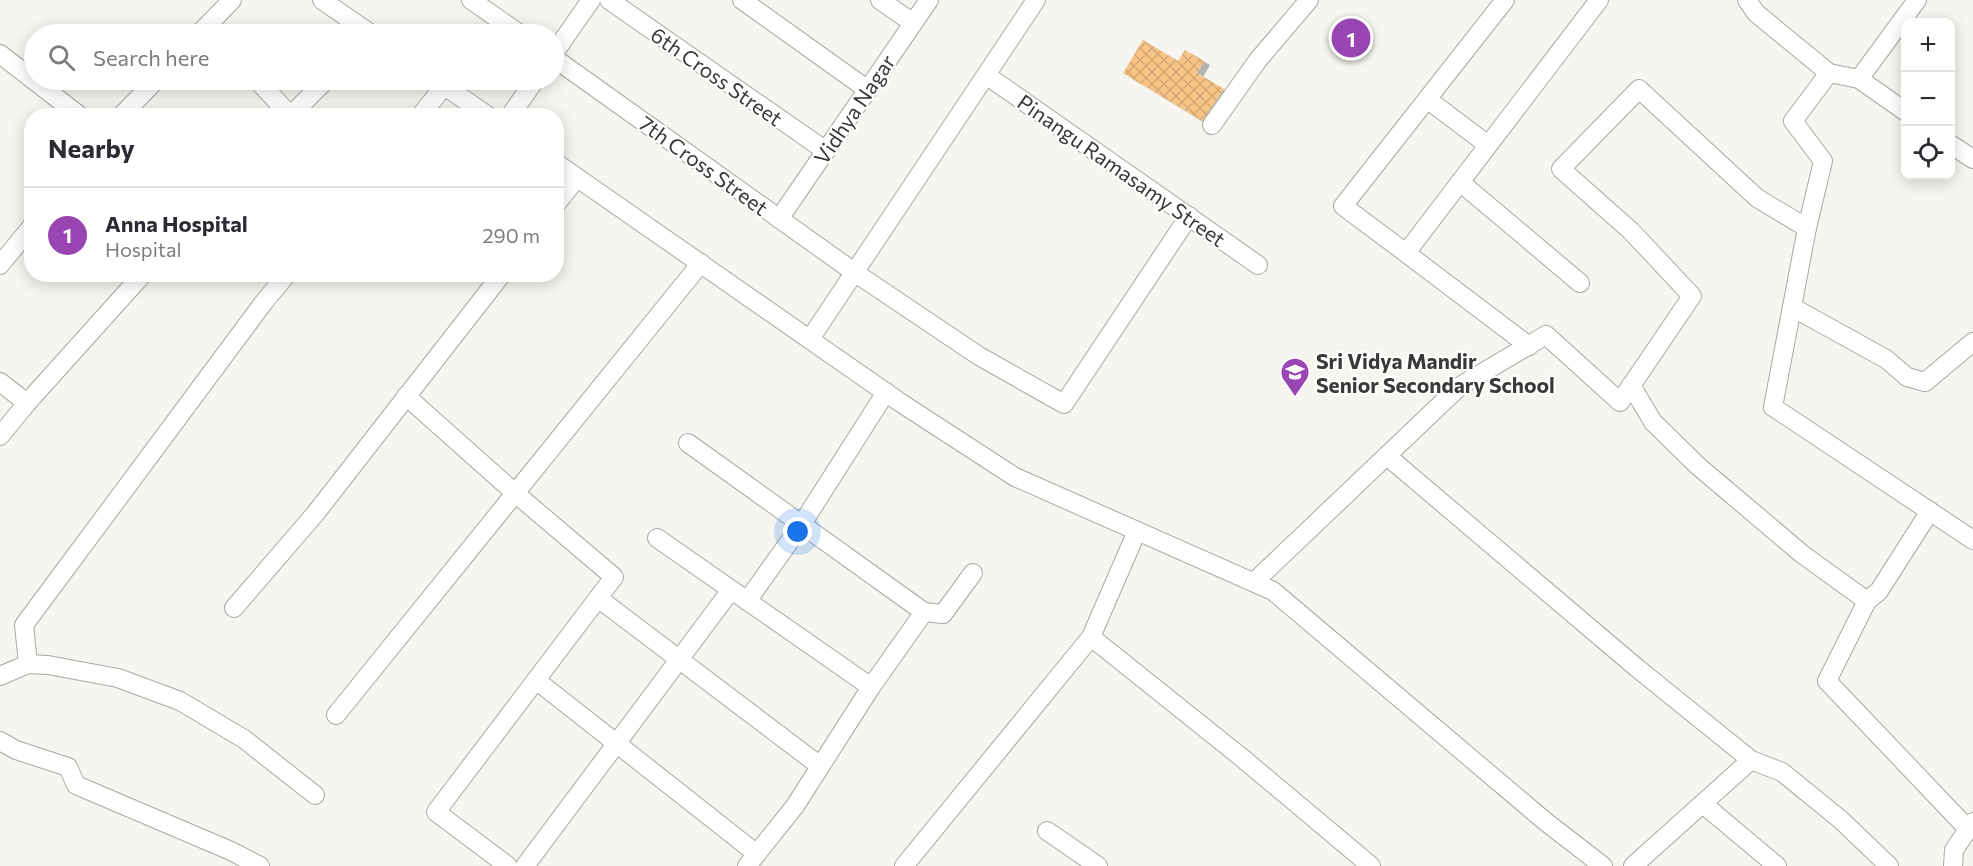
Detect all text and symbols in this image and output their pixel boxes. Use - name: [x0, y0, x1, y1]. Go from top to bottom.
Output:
- pin: 1: [1332, 15, 1370, 60]
- map controls: [1901, 18, 1955, 180]
- button: +: [1901, 18, 1955, 72]
- street label: 6th Cross Street: [646, 21, 788, 131]
- search box: [24, 24, 564, 90]
- icon: search: [45, 41, 78, 74]
- text: Search here: [93, 44, 209, 71]
- street label: Vidhya Nagar: [808, 49, 900, 169]
- button: −: [1901, 72, 1955, 126]
- street label: Pinangu Ramasamy Street: [1013, 89, 1231, 251]
- street label: 7th Cross Street: [635, 110, 773, 220]
- button: locate: [1901, 126, 1955, 180]
- text: Nearby: [48, 132, 135, 163]
- text: Anna Hospital: [105, 210, 248, 237]
- text: 1: [63, 223, 72, 247]
- text: 290 m: [482, 223, 540, 247]
- text: Hospital: [105, 237, 182, 261]
- place label: Sri Vidya Mandir Senior Secondary School: [1316, 348, 1555, 397]
- school or university icon: Sri Vidya Mandir Senior Secondary School: [1279, 356, 1311, 398]
- your location: [783, 517, 812, 546]

